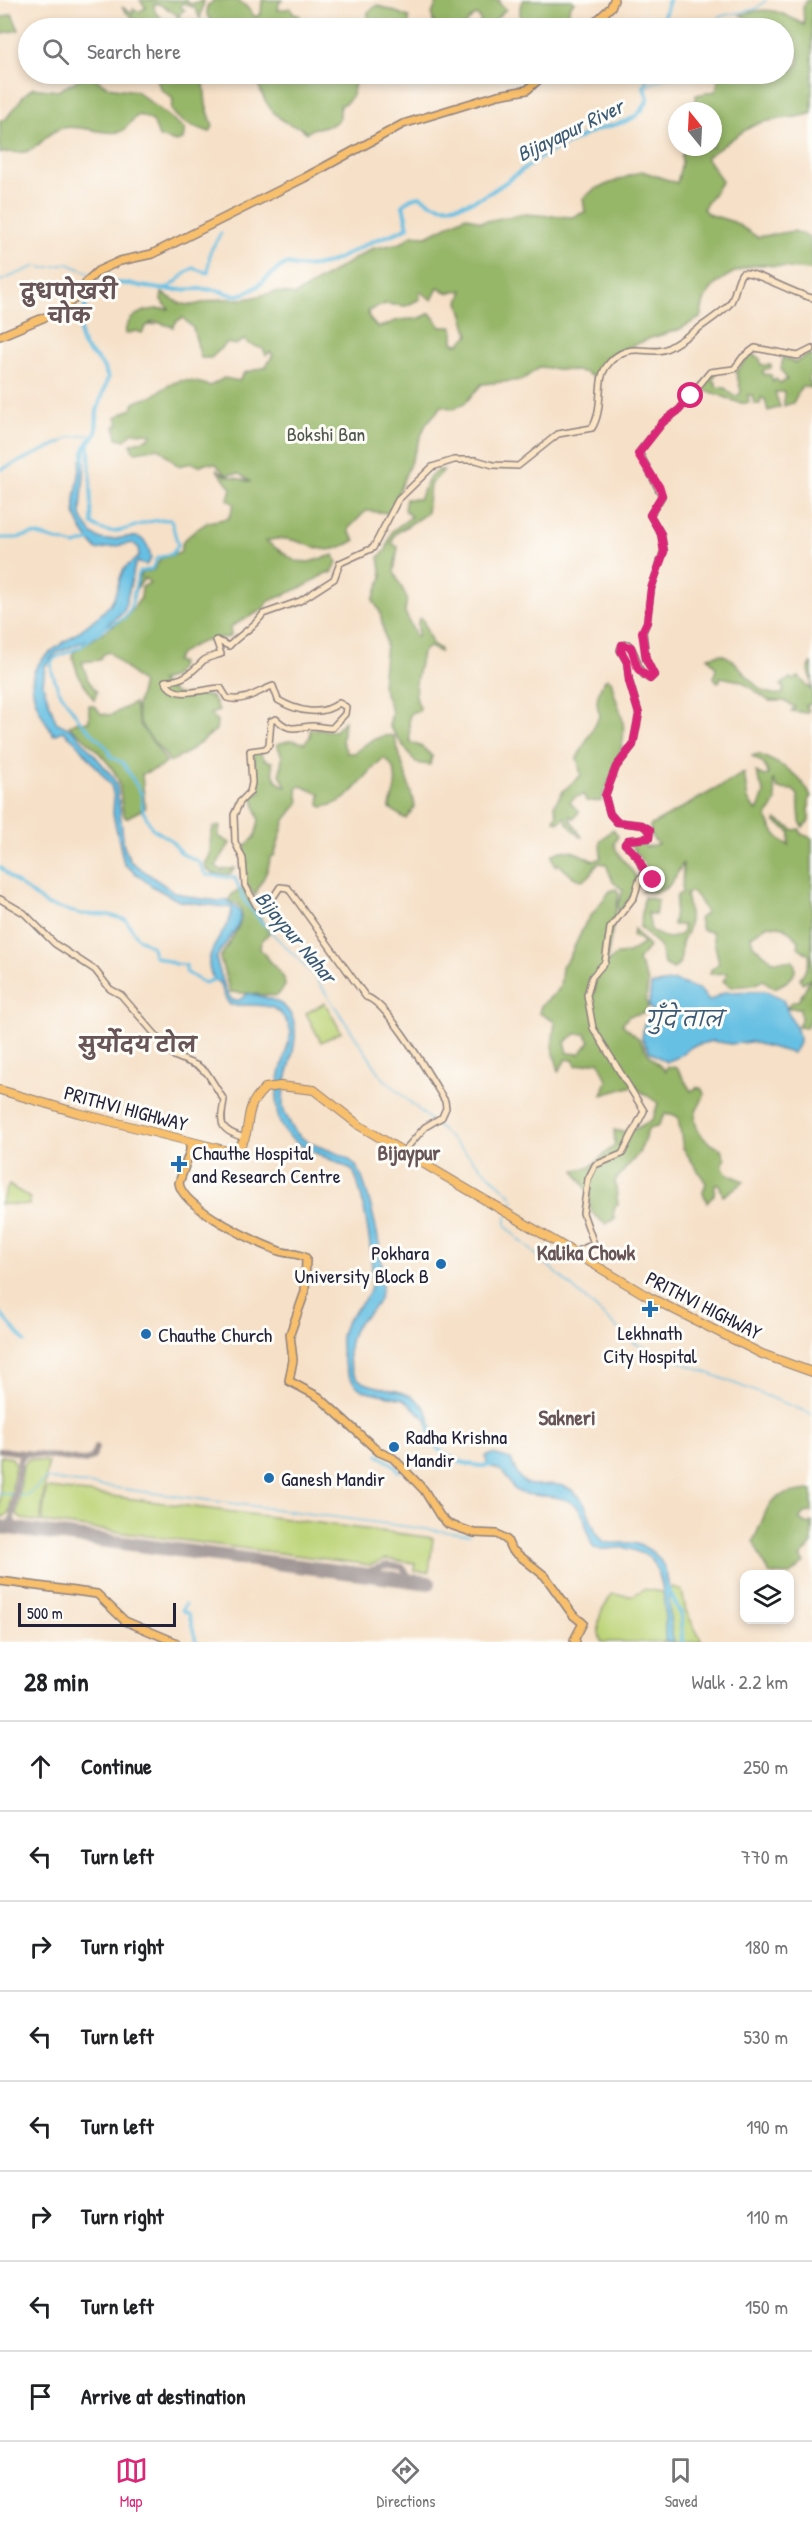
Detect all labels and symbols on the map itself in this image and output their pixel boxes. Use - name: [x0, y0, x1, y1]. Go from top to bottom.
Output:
- water label: Bijayapur River: [512, 90, 631, 168]
- north arrow: [668, 102, 722, 156]
- district label: दुधपोखरी चोक: [19, 275, 119, 330]
- route start: [677, 382, 703, 408]
- park label: Bokshi Ban: [287, 420, 365, 447]
- route end: [639, 866, 665, 892]
- water label: Bijaypur Nahar: [249, 885, 345, 992]
- water label: गुँदे ताल: [646, 1002, 728, 1035]
- district label: सुर्योदय टोल: [77, 1027, 199, 1060]
- street label: PRITHVI HIGHWAY: [61, 1079, 191, 1137]
- district label: Bijaypur: [378, 1138, 441, 1168]
- place label: Chauthe Hospital and Research Centre: [192, 1139, 341, 1189]
- marker: Chauthe Hospital and Research Centre: [170, 1155, 188, 1173]
- district label: Kalika Chowk: [537, 1238, 636, 1267]
- place label: Pokhara University Block B: [294, 1239, 429, 1289]
- marker: Pokhara University Block B: [434, 1257, 448, 1271]
- street label: PRITHVI HIGHWAY: [641, 1264, 767, 1346]
- marker: Lekhnath City Hospital: [641, 1300, 659, 1318]
- place label: Lekhnath City Hospital: [603, 1319, 697, 1369]
- place label: Chauthe Church: [158, 1321, 272, 1348]
- marker: Chauthe Church: [139, 1327, 153, 1341]
- district label: Sakneri: [538, 1403, 596, 1432]
- place label: Radha Krishna Mandir: [406, 1423, 507, 1473]
- marker: Radha Krishna Mandir: [387, 1440, 401, 1454]
- place label: Ganesh Mandir: [281, 1465, 385, 1492]
- marker: Ganesh Mandir: [262, 1471, 276, 1485]
- scale bar: [18, 1600, 176, 1628]

